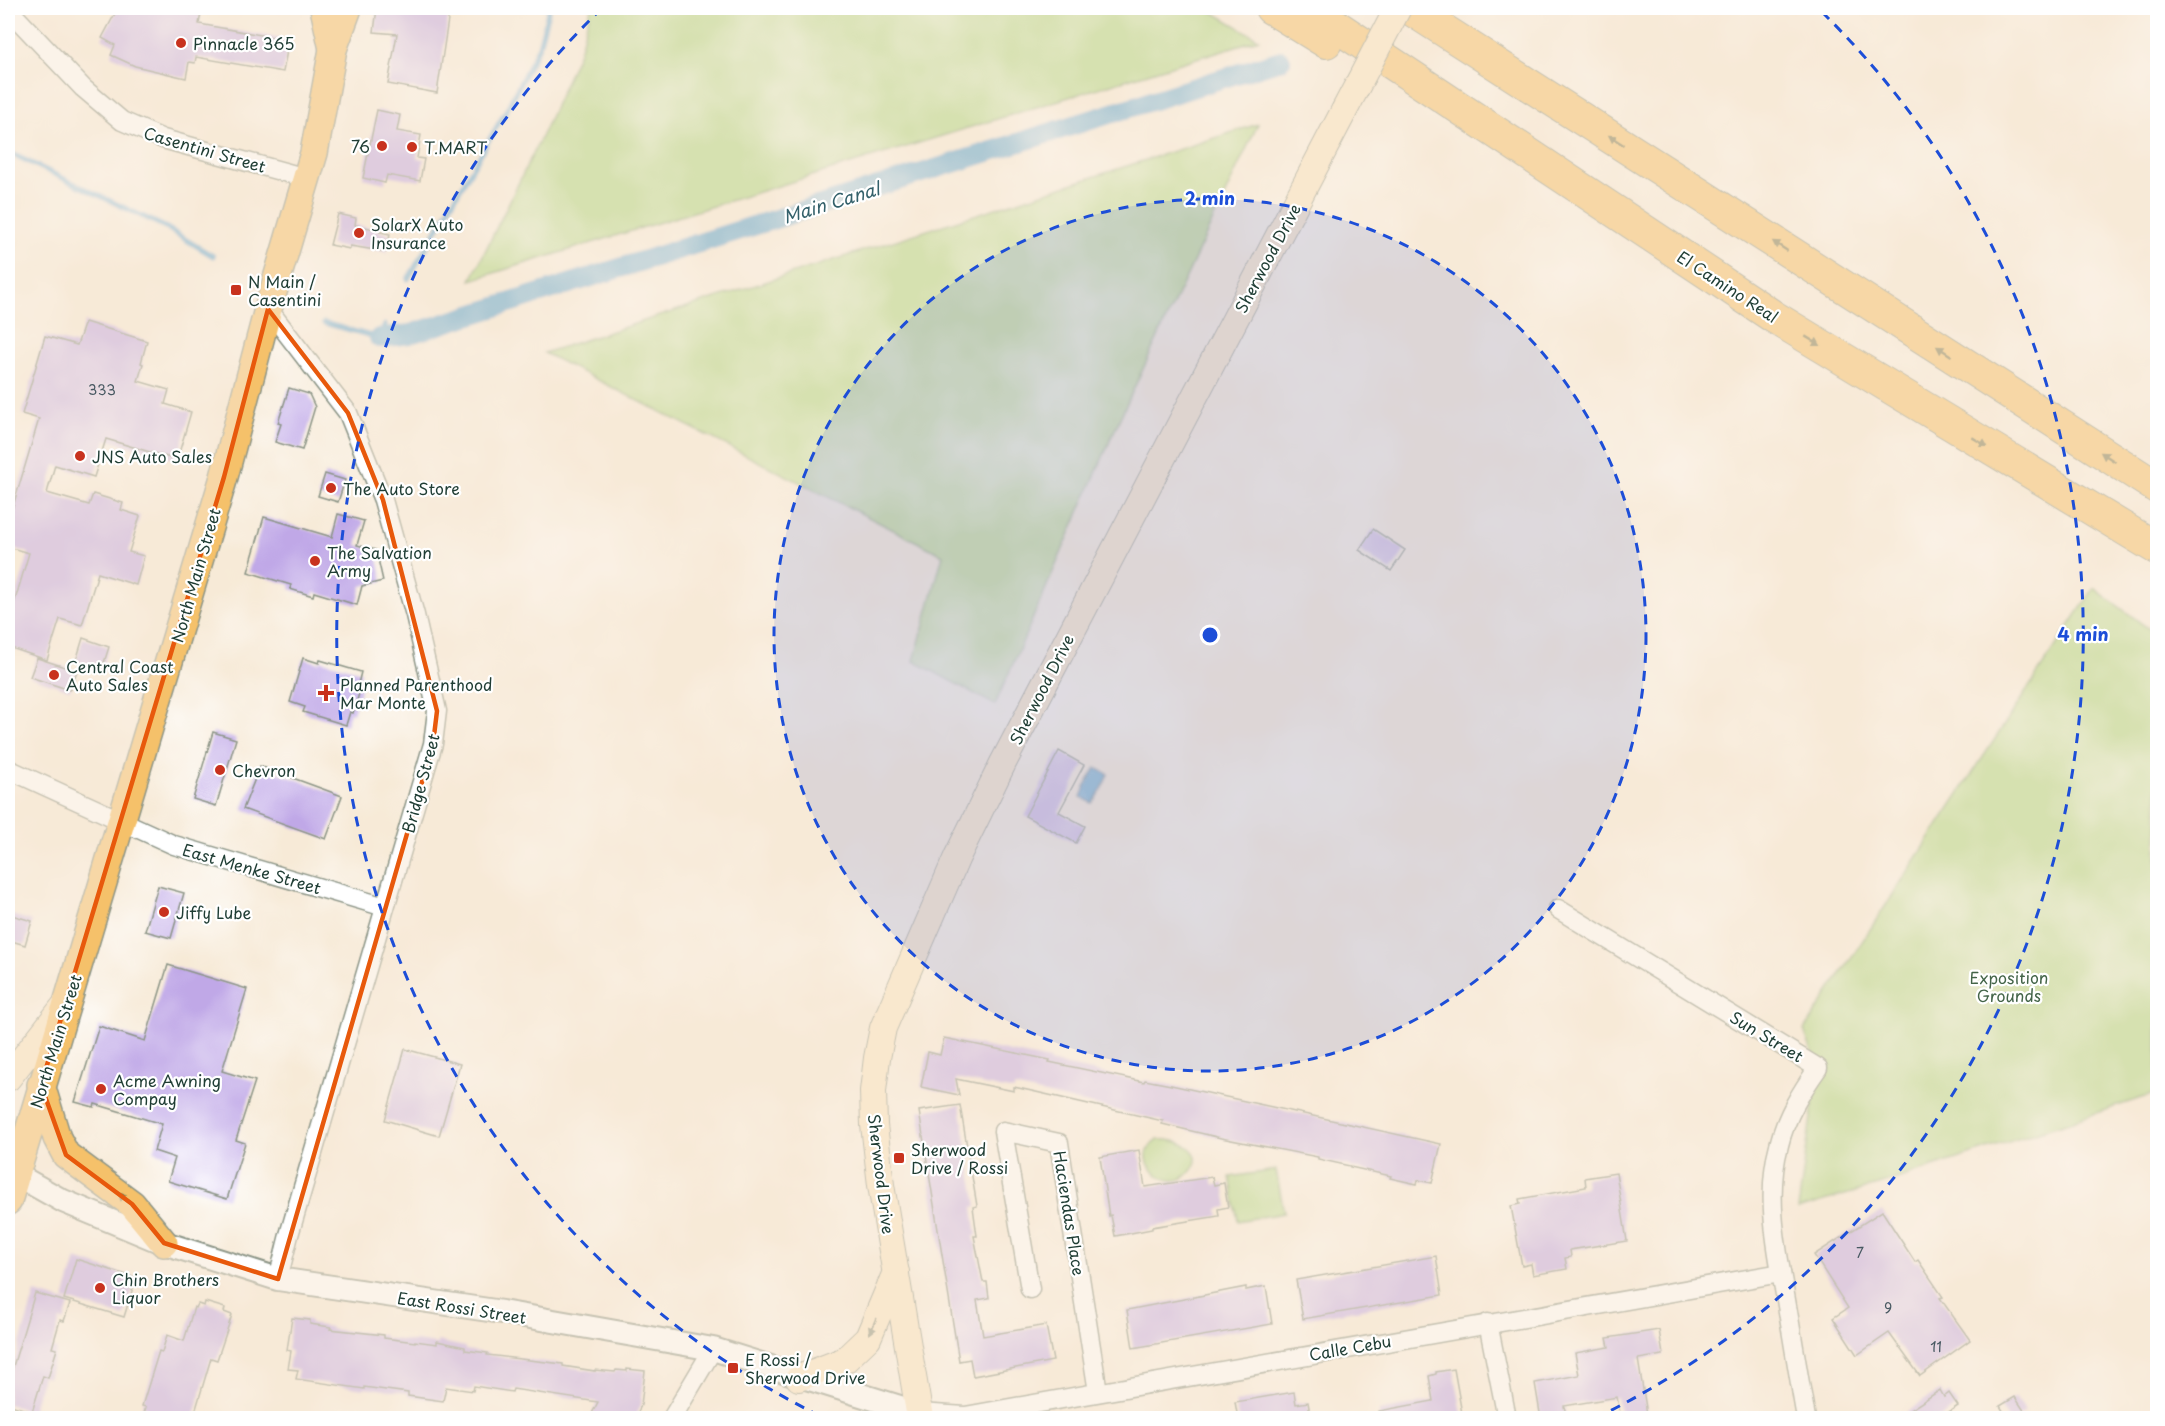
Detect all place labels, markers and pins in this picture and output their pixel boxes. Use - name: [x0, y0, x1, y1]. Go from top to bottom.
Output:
- place label: Pinnacle 365: [193, 31, 295, 55]
- marker: Pinnacle 365: [174, 36, 188, 50]
- place label: 76: [351, 134, 370, 158]
- place label: T.MART: [424, 135, 487, 159]
- marker: 76: [375, 139, 389, 153]
- marker: T.MART: [405, 140, 419, 154]
- place label: SolarX Auto Insurance: [371, 212, 464, 254]
- marker: SolarX Auto Insurance: [352, 226, 366, 240]
- place label: N Main / Casentini: [248, 269, 321, 311]
- marker: N Main / Casentini: [229, 283, 243, 297]
- place label: JNS Auto Sales: [92, 444, 212, 468]
- marker: JNS Auto Sales: [73, 449, 87, 463]
- place label: The Auto Store: [343, 476, 460, 500]
- marker: The Auto Store: [324, 481, 338, 495]
- place label: The Salvation Army: [327, 540, 432, 582]
- marker: The Salvation Army: [308, 554, 322, 568]
- centre of rings: [1200, 625, 1220, 645]
- place label: Central Coast Auto Sales: [66, 654, 174, 696]
- marker: Central Coast Auto Sales: [47, 668, 61, 682]
- place label: Planned Parenthood Mar Monte: [340, 672, 492, 714]
- marker: Planned Parenthood Mar Monte: [317, 684, 335, 702]
- place label: Chevron: [232, 758, 296, 782]
- marker: Chevron: [213, 763, 227, 777]
- place label: Jiffy Lube: [176, 900, 252, 924]
- marker: Jiffy Lube: [157, 905, 171, 919]
- place label: Acme Awning Compay: [113, 1068, 221, 1110]
- marker: Acme Awning Compay: [94, 1082, 108, 1096]
- place label: Sherwood Drive / Rossi: [911, 1137, 1008, 1179]
- marker: Sherwood Drive / Rossi: [892, 1151, 906, 1165]
- place label: Chin Brothers Liquor: [112, 1267, 219, 1309]
- marker: Chin Brothers Liquor: [93, 1281, 107, 1295]
- place label: E Rossi / Sherwood Drive: [745, 1347, 866, 1389]
- marker: E Rossi / Sherwood Drive: [726, 1361, 740, 1375]

